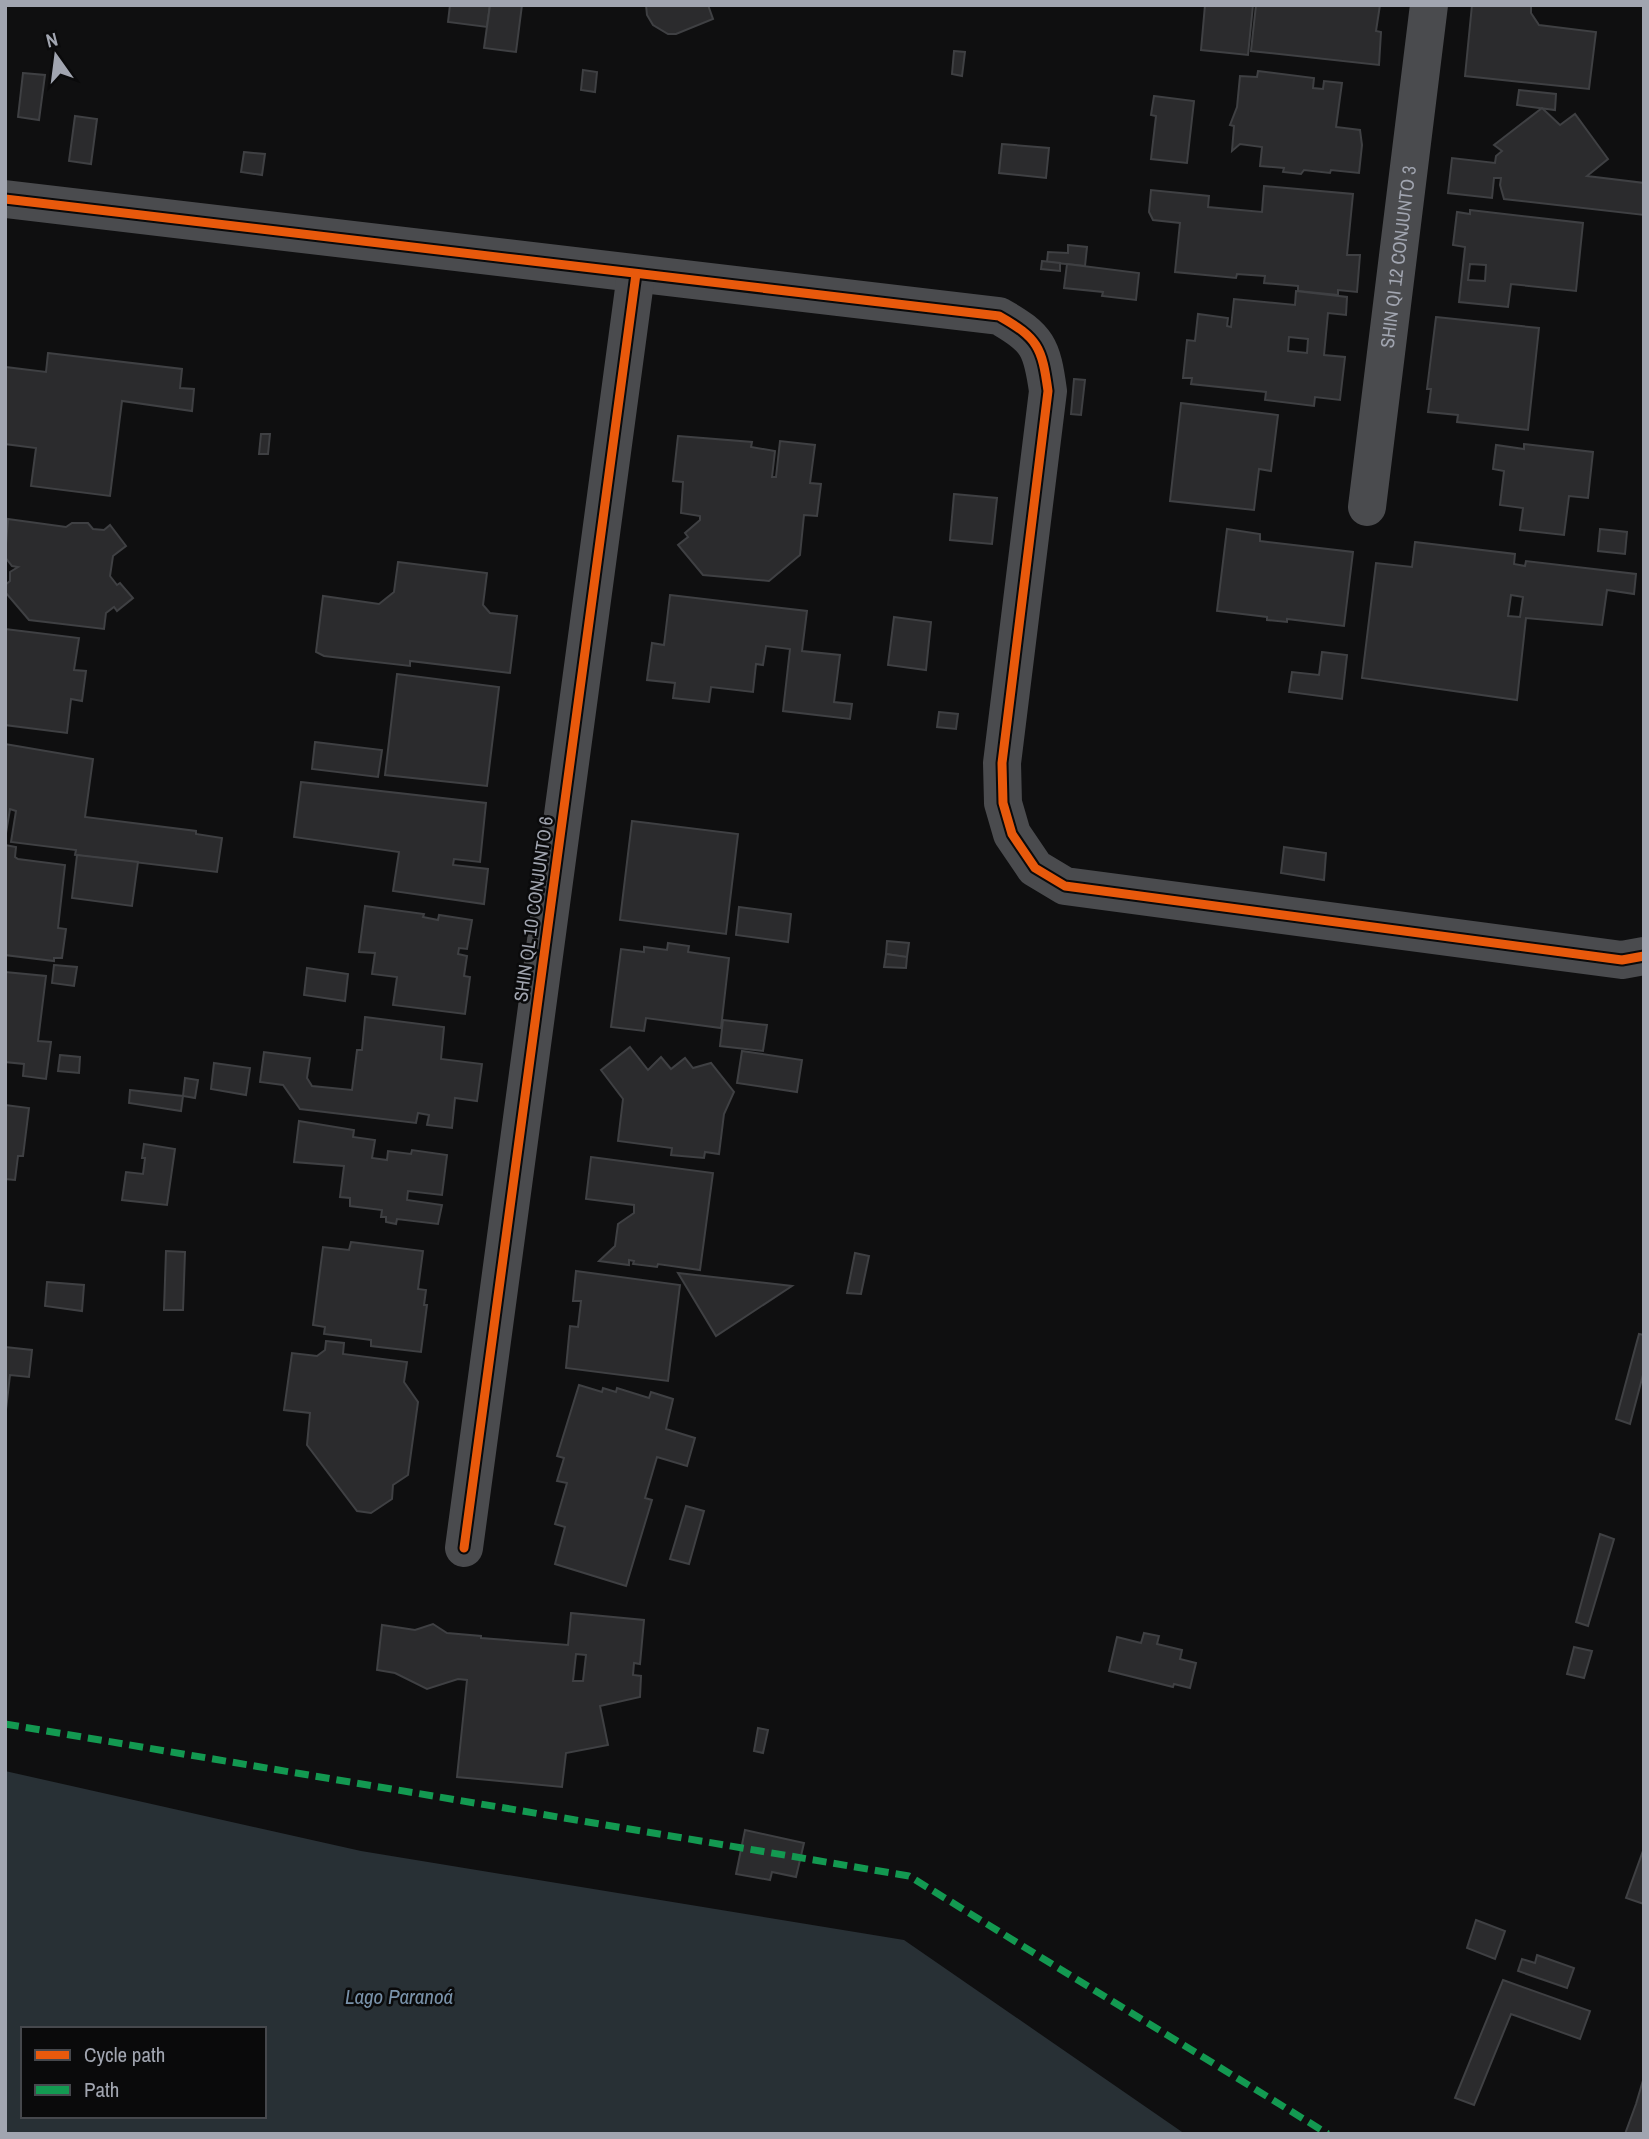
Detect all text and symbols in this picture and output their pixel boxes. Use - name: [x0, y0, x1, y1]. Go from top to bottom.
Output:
- north arrow: [21, 21, 91, 91]
- text: N: [43, 26, 60, 53]
- street label: SHIN QI 12 CONJUNTO 3: [1374, 164, 1422, 350]
- street label: SHIN QL 10 CONJUNTO 6: [507, 815, 559, 1003]
- water label: Lago Paranoá: [345, 1982, 453, 2011]
- legend: [21, 2027, 266, 2118]
- text: Cycle path: [84, 2040, 165, 2069]
- text: Path: [84, 2075, 119, 2104]

